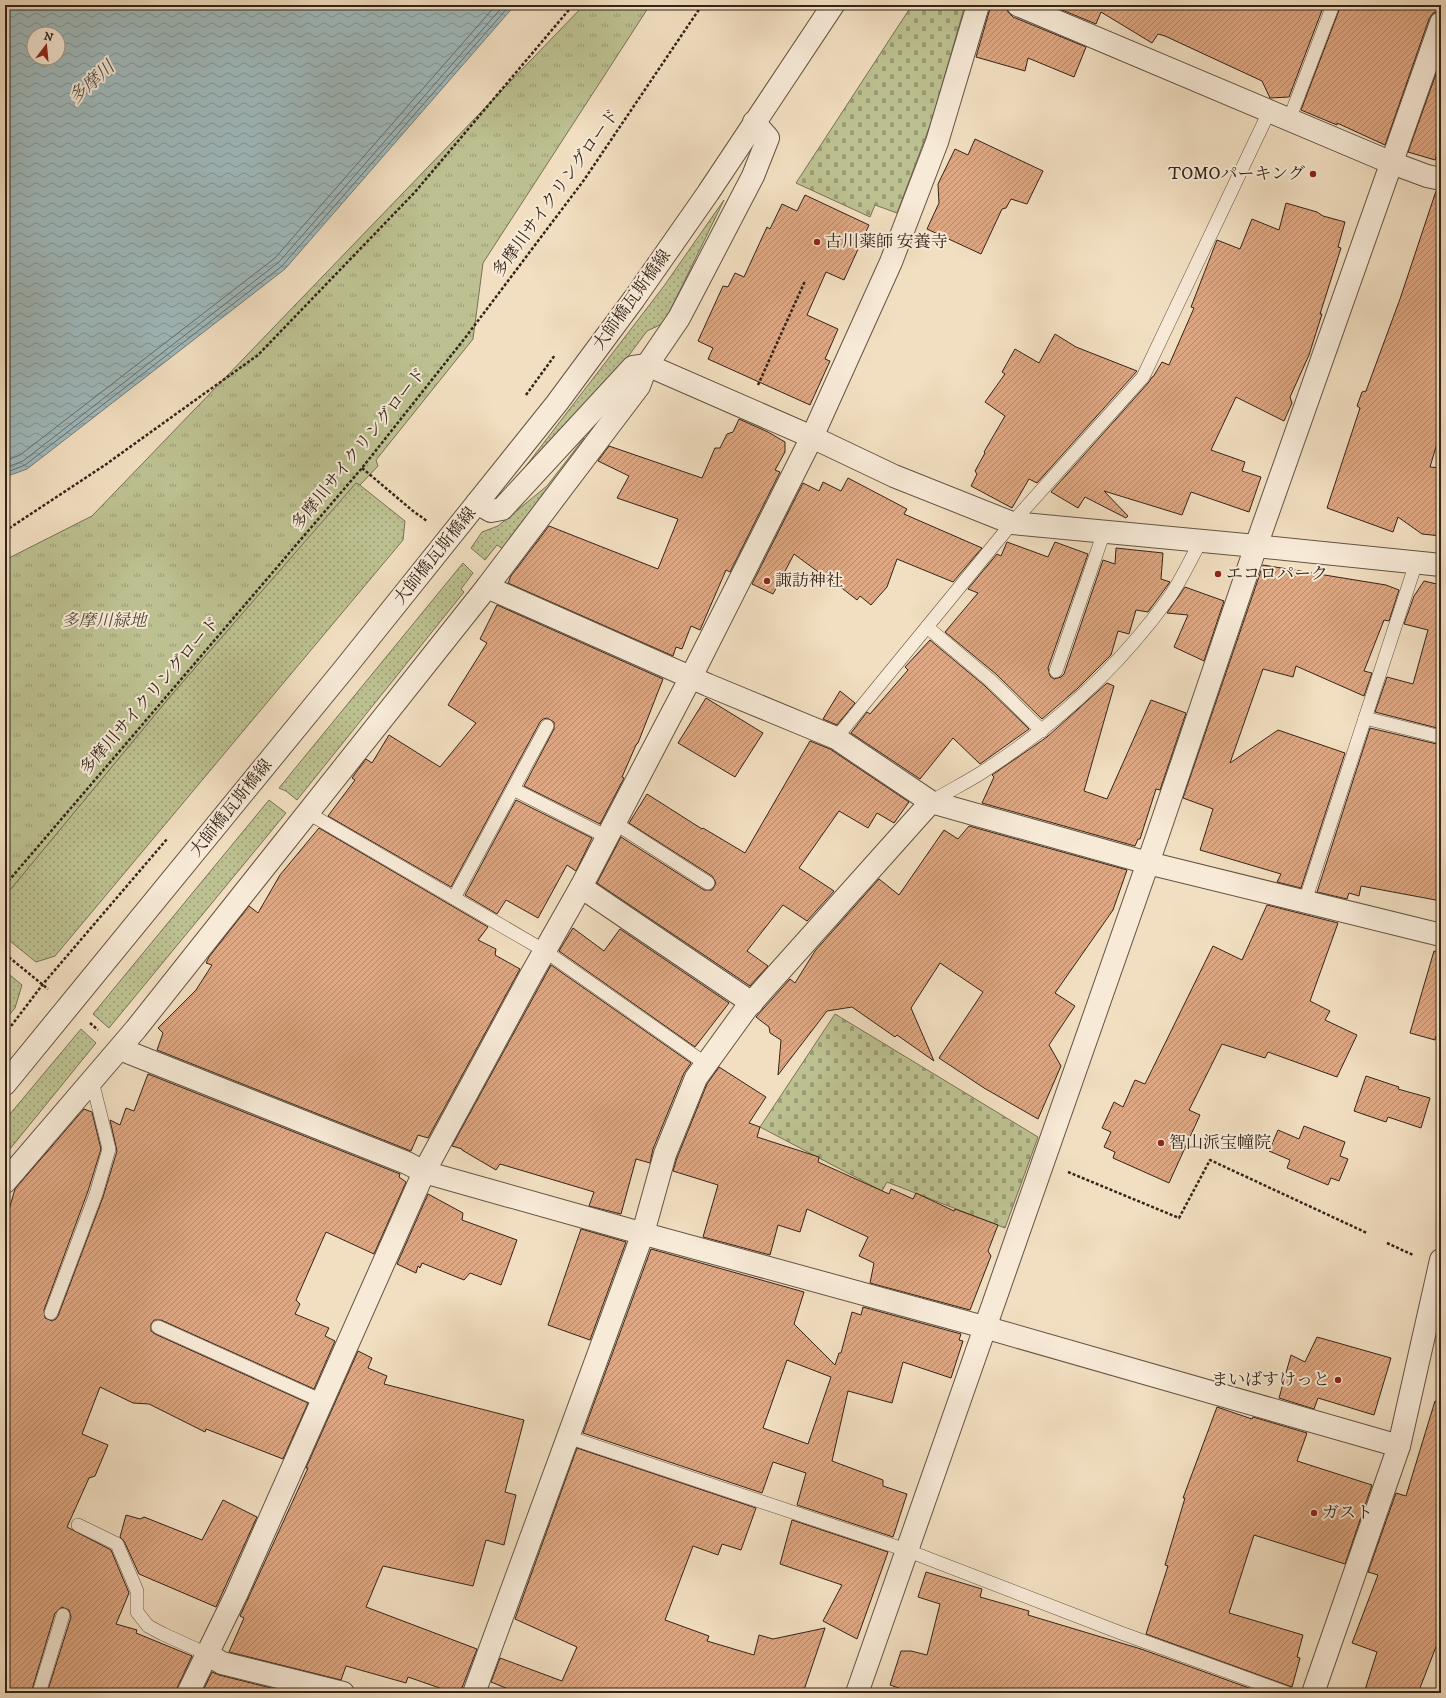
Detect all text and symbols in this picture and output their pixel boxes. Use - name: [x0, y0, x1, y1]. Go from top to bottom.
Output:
- north arrow: [26, 26, 66, 66]
- text: N: [42, 29, 55, 45]
- water label: 多摩川: [65, 55, 121, 109]
- street label: 多摩川サイクリングロード: [488, 105, 624, 281]
- place label: TOMOパーキング: [1168, 163, 1305, 185]
- marker: TOMOパーキング: [1308, 169, 1318, 179]
- place label: 古川薬師 安養寺: [825, 231, 948, 253]
- marker: 古川薬師 安養寺: [812, 237, 822, 247]
- street label: 大師橋瓦斯橋線: [588, 245, 676, 355]
- street label: 多摩川サイクリングロード: [287, 364, 431, 534]
- street label: 大師橋瓦斯橋線: [389, 503, 481, 609]
- place label: エコロパーク: [1226, 563, 1328, 585]
- marker: エコロパーク: [1213, 569, 1223, 579]
- place label: 諏訪神社: [775, 570, 843, 592]
- marker: 諏訪神社: [762, 576, 772, 586]
- park label: 多摩川緑地: [62, 610, 148, 632]
- street label: 多摩川サイクリングロード: [75, 613, 225, 779]
- street label: 大師橋瓦斯橋線: [185, 755, 277, 861]
- place label: 智山派宝幢院: [1169, 1132, 1271, 1154]
- marker: 智山派宝幢院: [1156, 1138, 1166, 1148]
- place label: まいばすけっと: [1211, 1369, 1330, 1391]
- marker: まいばすけっと: [1333, 1375, 1343, 1385]
- place label: ガスト: [1322, 1502, 1373, 1524]
- marker: ガスト: [1309, 1508, 1319, 1518]

